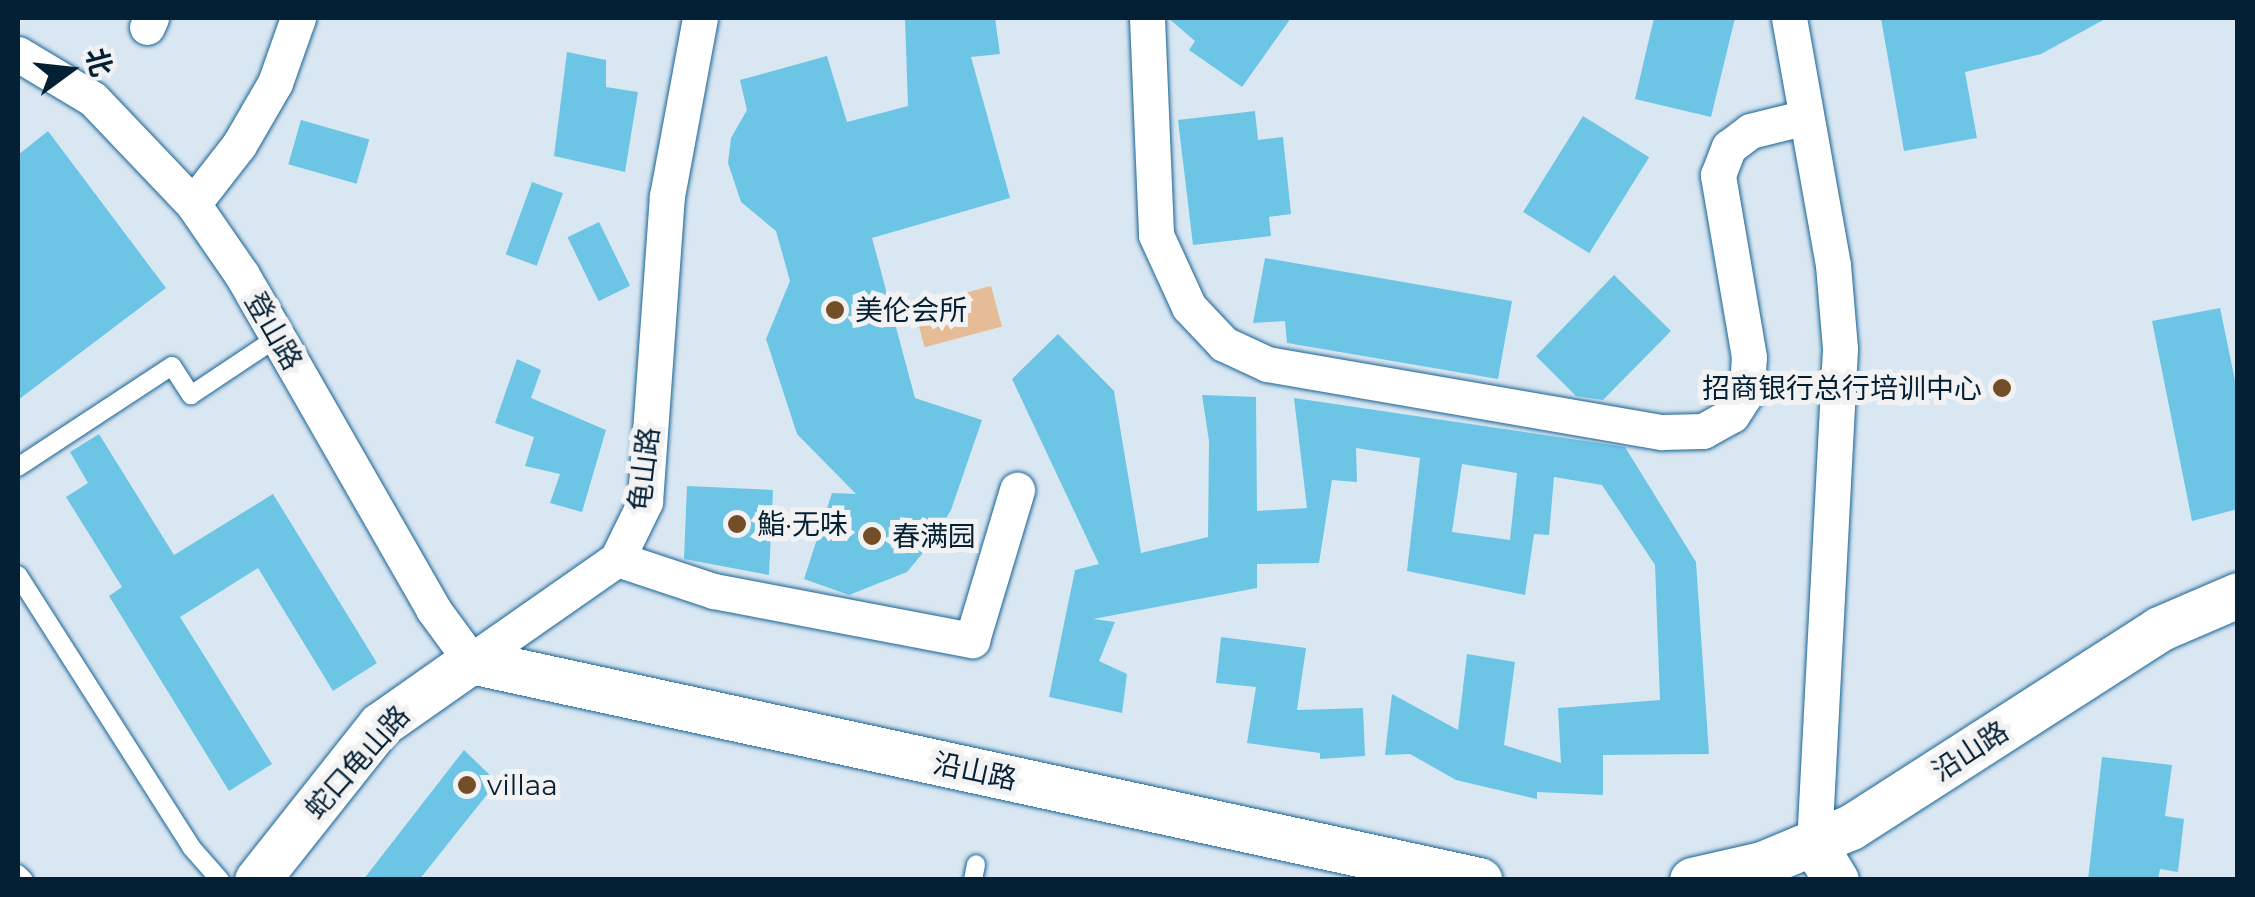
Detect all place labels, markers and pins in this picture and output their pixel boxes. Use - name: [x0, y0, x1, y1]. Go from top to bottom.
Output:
- place label: 美伦会所: [855, 293, 967, 327]
- marker: 美伦会所: [824, 299, 846, 321]
- place label: 招商银行总行培训中心: [1702, 371, 1982, 405]
- marker: 招商银行总行培训中心: [1991, 377, 2013, 399]
- place label: 鮨·无味: [757, 507, 848, 541]
- marker: 鮨·无味: [726, 513, 748, 535]
- place label: 春满园: [892, 519, 976, 553]
- marker: 春满园: [861, 525, 883, 547]
- place label: villaa: [487, 768, 558, 802]
- marker: villaa: [456, 774, 478, 796]

